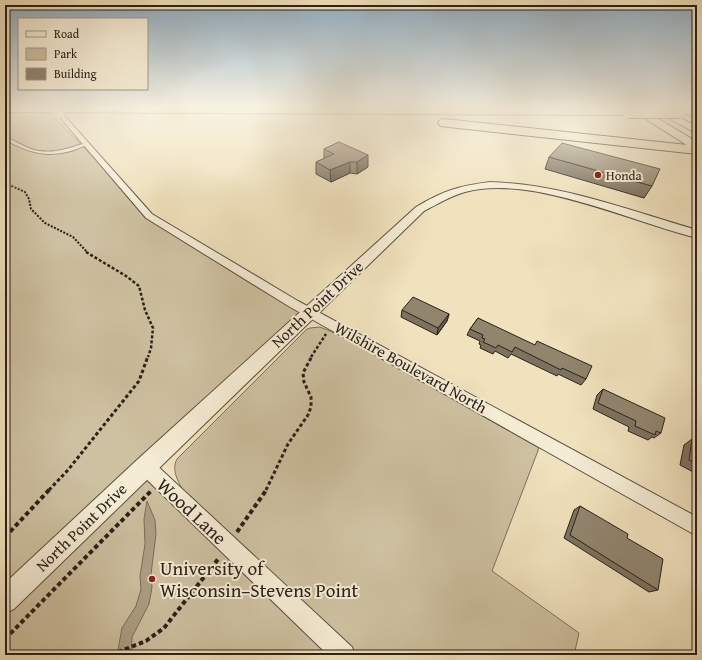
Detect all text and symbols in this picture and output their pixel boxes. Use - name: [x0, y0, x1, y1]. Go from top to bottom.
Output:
- legend: [18, 18, 148, 90]
- text: Road: [54, 25, 80, 42]
- text: Park: [54, 45, 78, 62]
- text: Building: [54, 65, 97, 82]
- place label: Honda: [606, 166, 642, 185]
- marker: Honda: [593, 170, 603, 180]
- street label: North Point Drive: [265, 255, 369, 353]
- street label: Wilshire Boulevard North: [330, 315, 492, 419]
- street label: Wood Lane: [151, 471, 233, 551]
- street label: North Point Drive: [30, 477, 132, 577]
- place label: University of Wisconsin–Stevens Point: [160, 554, 359, 604]
- marker: University of Wisconsin–Stevens Point: [147, 574, 157, 584]

